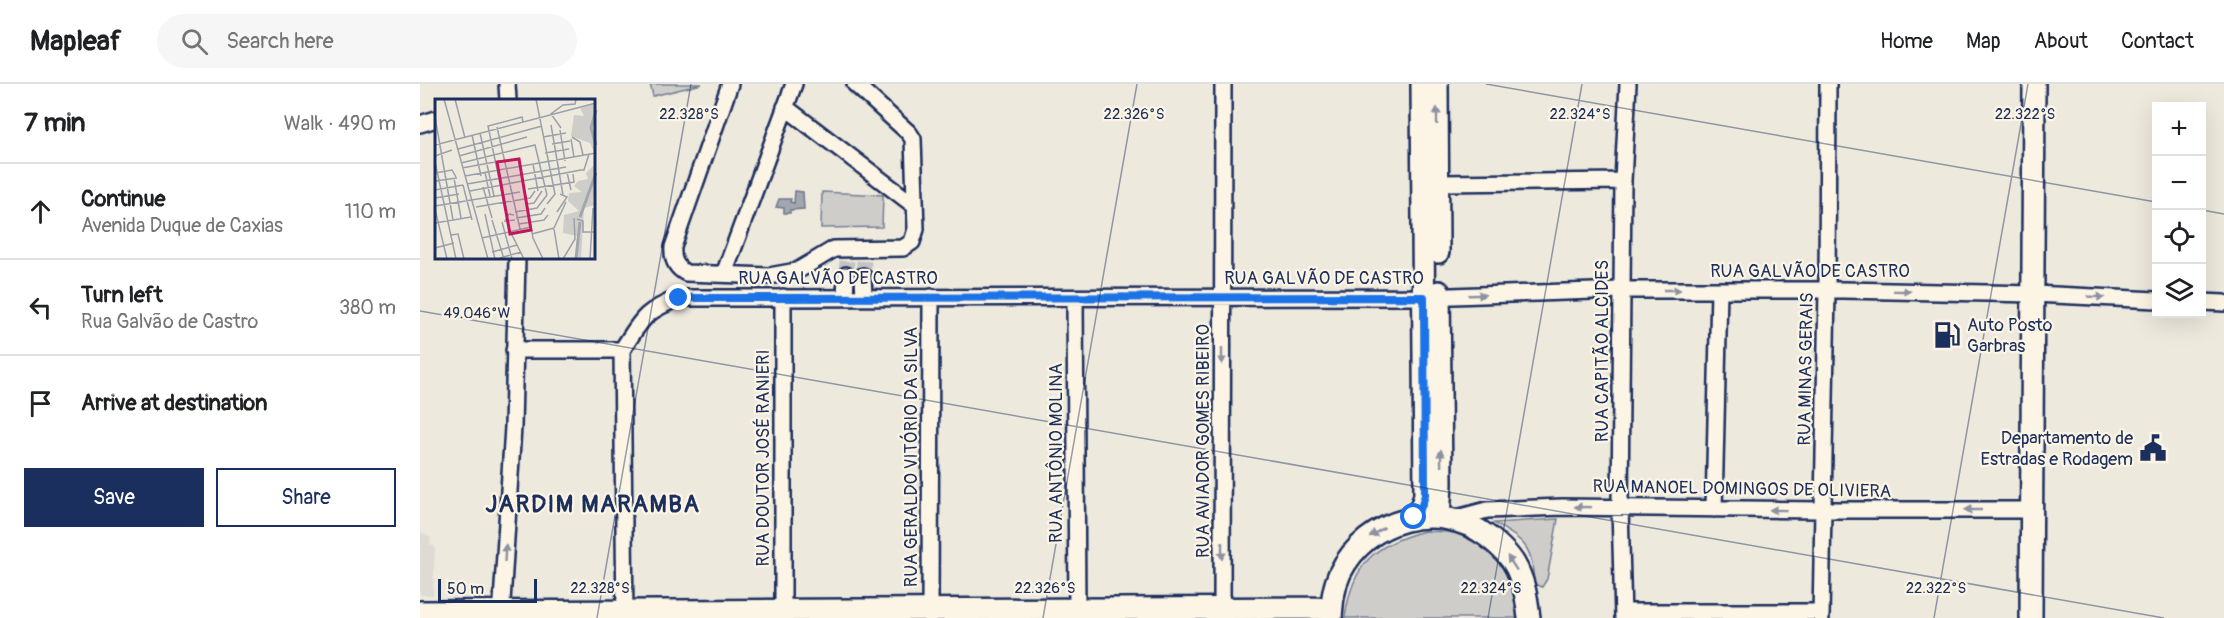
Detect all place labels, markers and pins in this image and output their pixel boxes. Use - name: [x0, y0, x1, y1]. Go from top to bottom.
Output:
- place label: Auto Posto Garbras: [1967, 314, 2053, 358]
- fuel station icon: Auto Posto Garbras: [1932, 320, 1962, 350]
- place label: Departamento de Estradas e Rodagem: [1981, 427, 2133, 471]
- public building icon: Departamento de Estradas e Rodagem: [2138, 433, 2168, 463]

